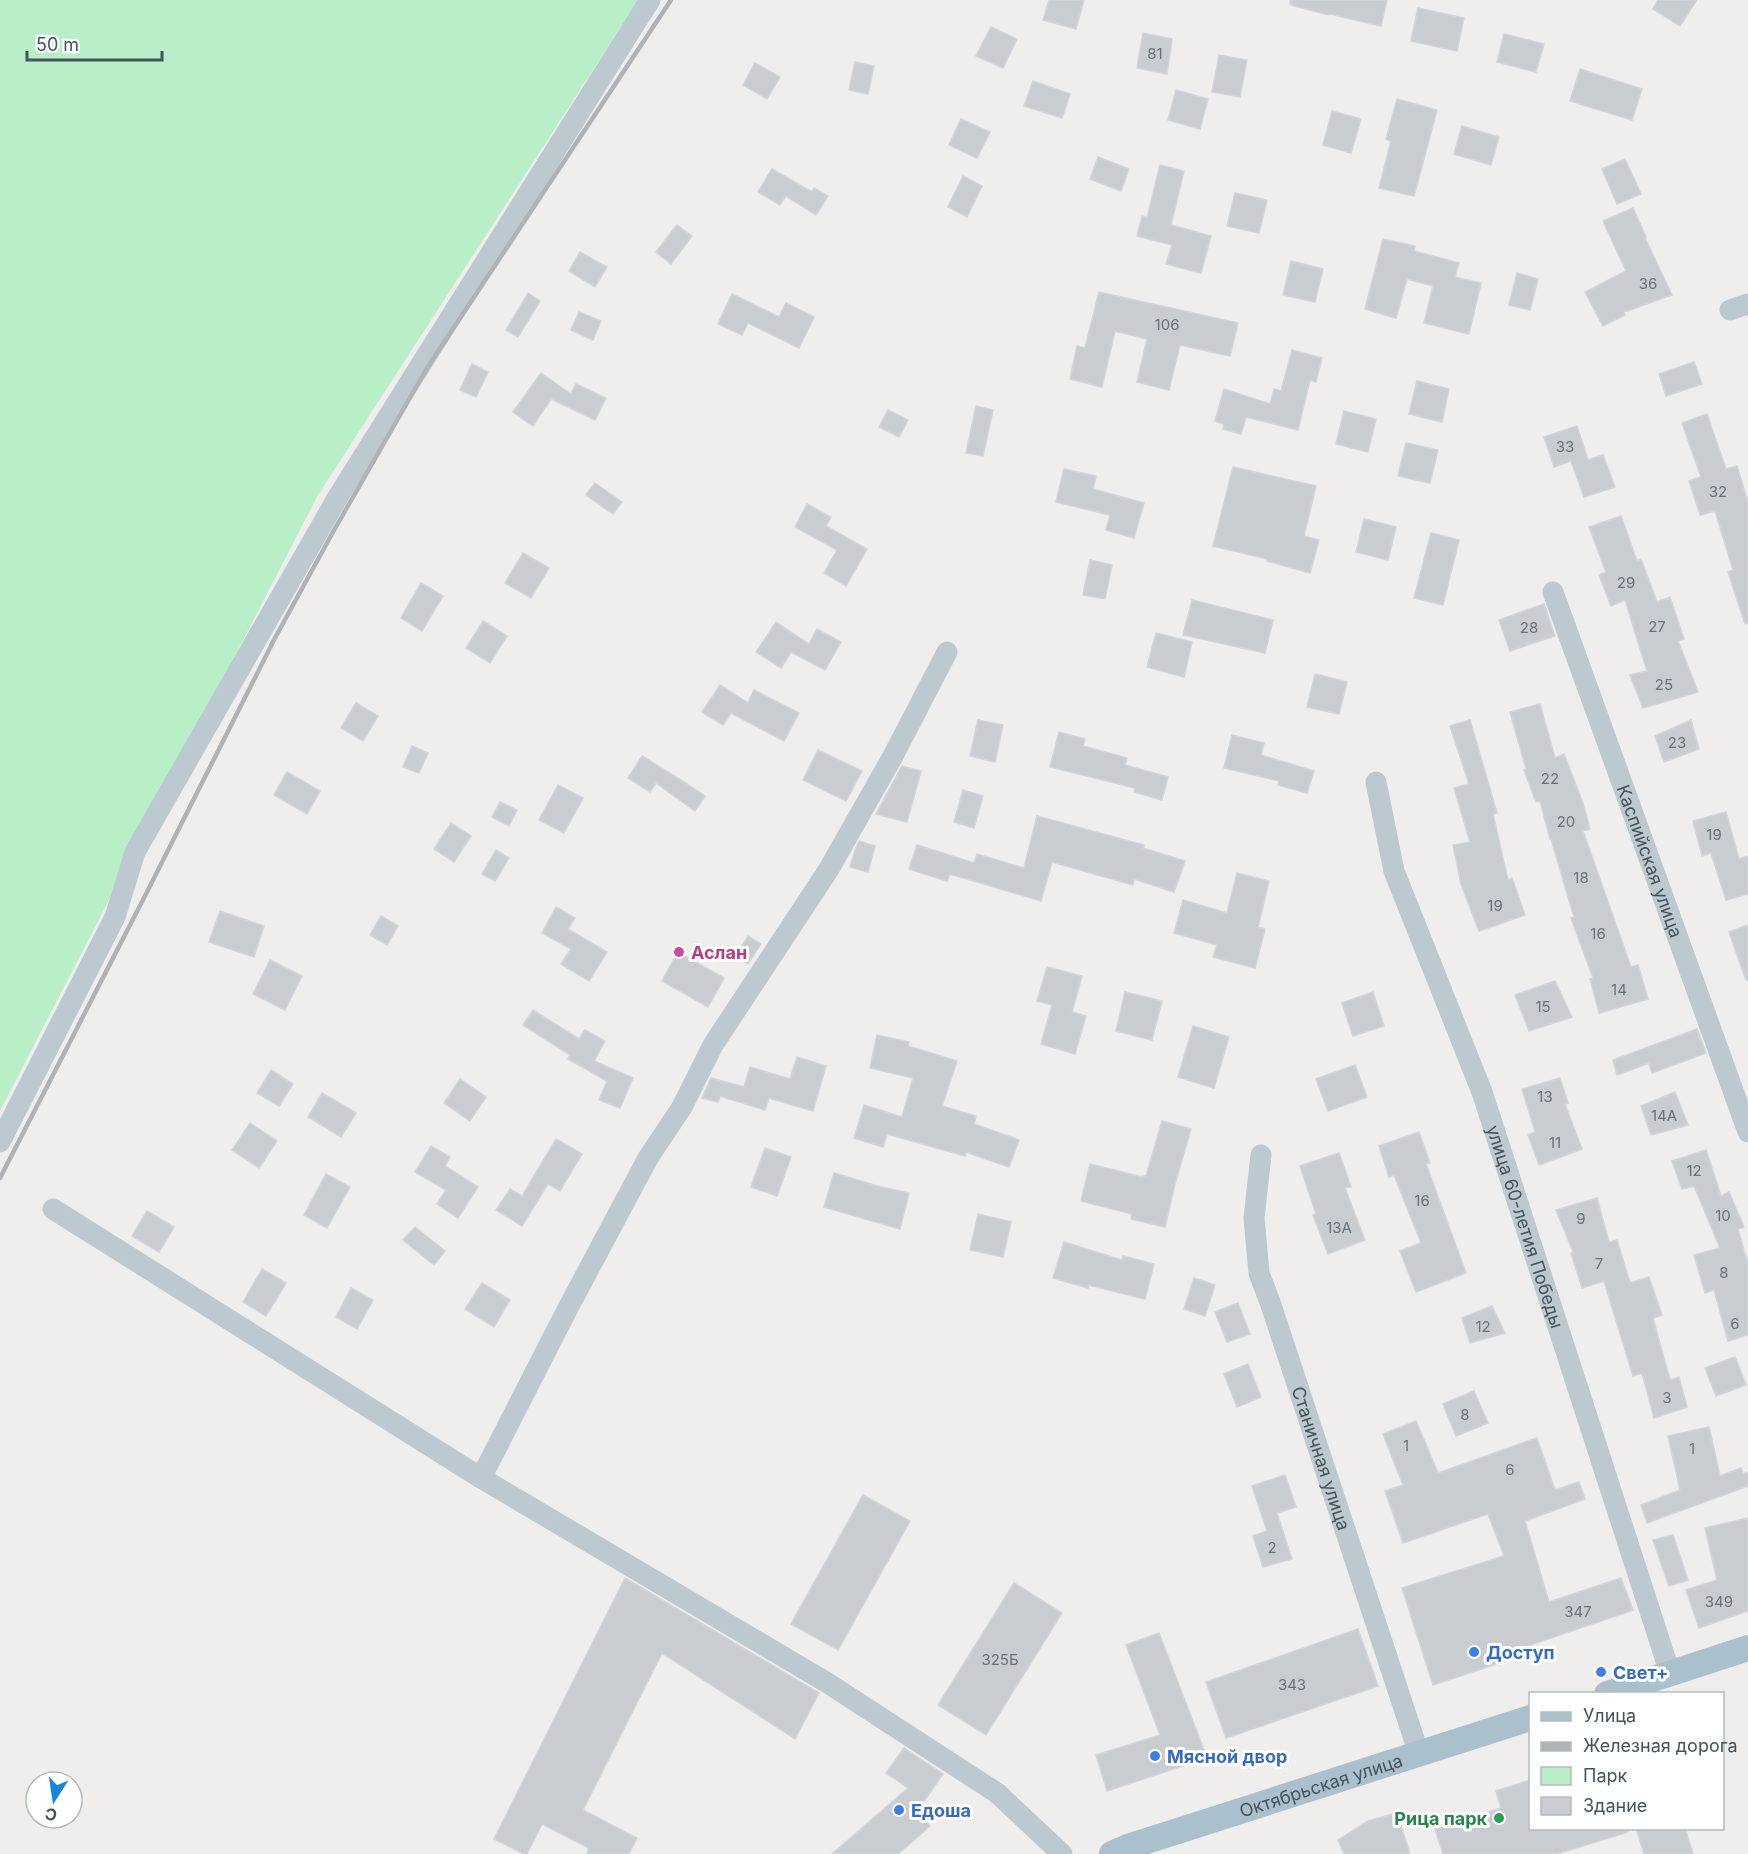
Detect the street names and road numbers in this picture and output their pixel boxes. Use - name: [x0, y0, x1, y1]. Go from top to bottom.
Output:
- street label: Каспийская улица: [1613, 782, 1687, 940]
- street label: улица 60-летия Победы: [1483, 1122, 1568, 1331]
- street label: Станичная улица: [1288, 1383, 1355, 1533]
- street label: Октябрьская улица: [1237, 1749, 1405, 1821]

